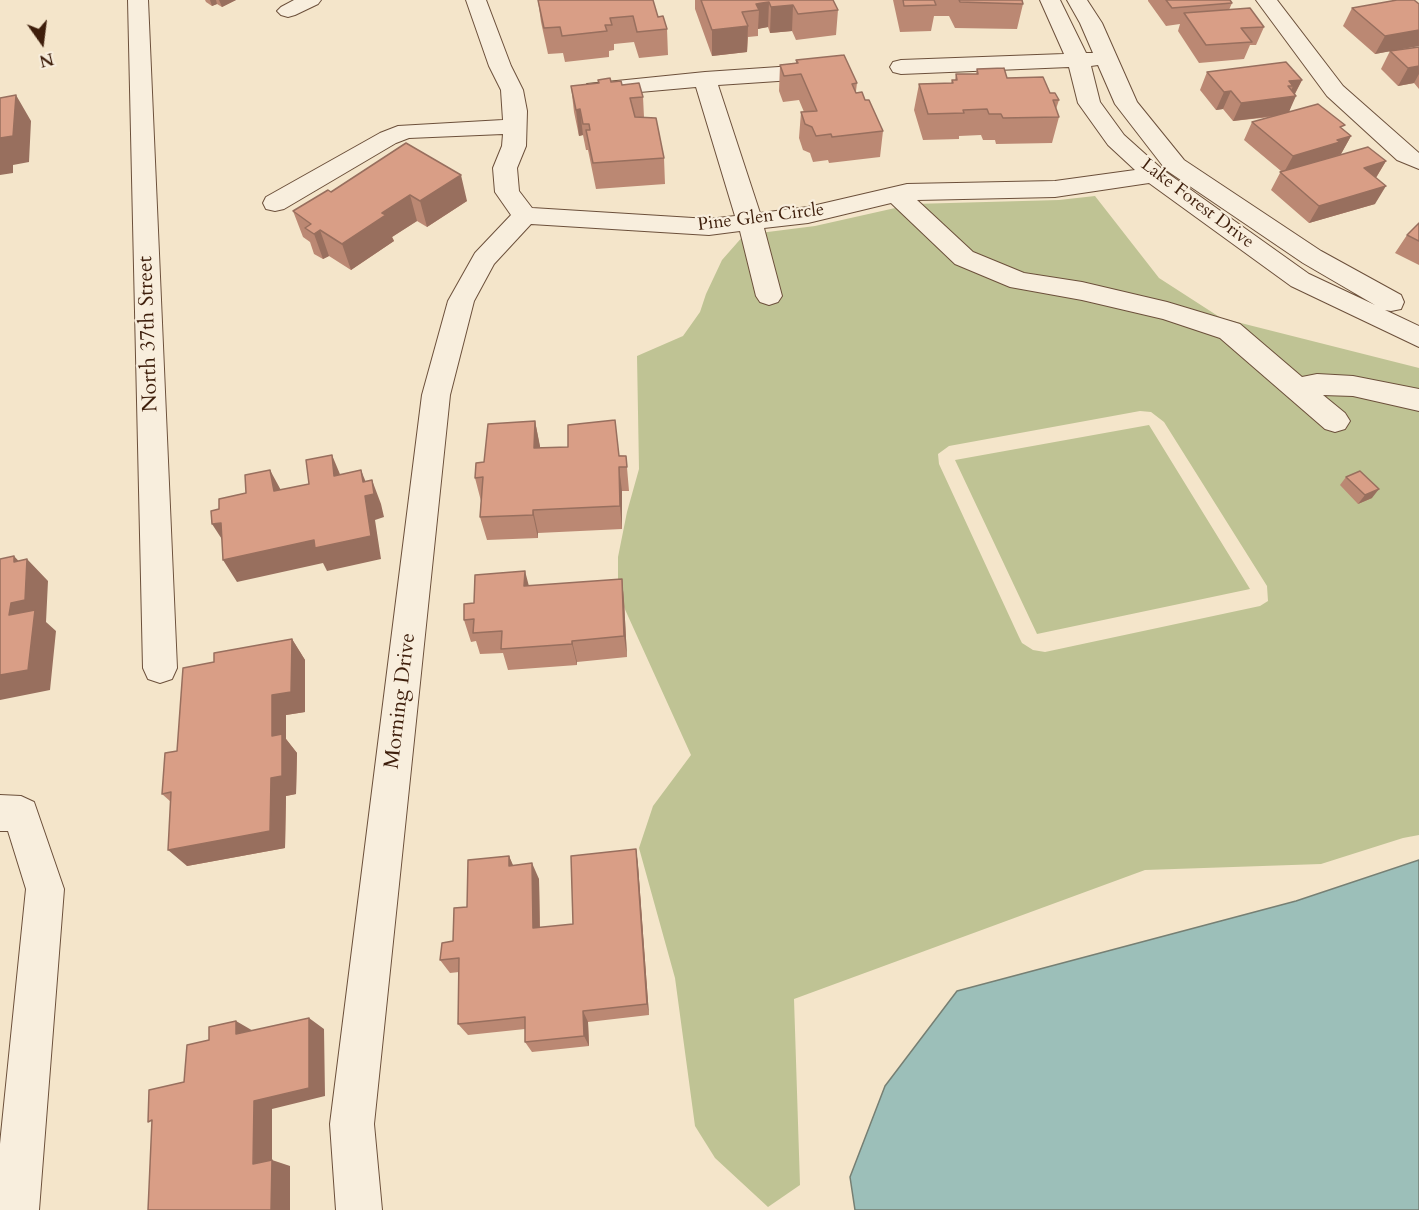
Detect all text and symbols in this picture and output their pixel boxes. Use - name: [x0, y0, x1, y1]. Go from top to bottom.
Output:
- north arrow: [12, 12, 72, 72]
- text: N: [37, 47, 56, 72]
- street label: Lake Forest Drive: [1136, 154, 1258, 254]
- street label: Pine Glen Circle: [696, 200, 826, 236]
- street label: North 37th Street: [134, 255, 164, 413]
- street label: Morning Drive: [380, 632, 422, 770]

